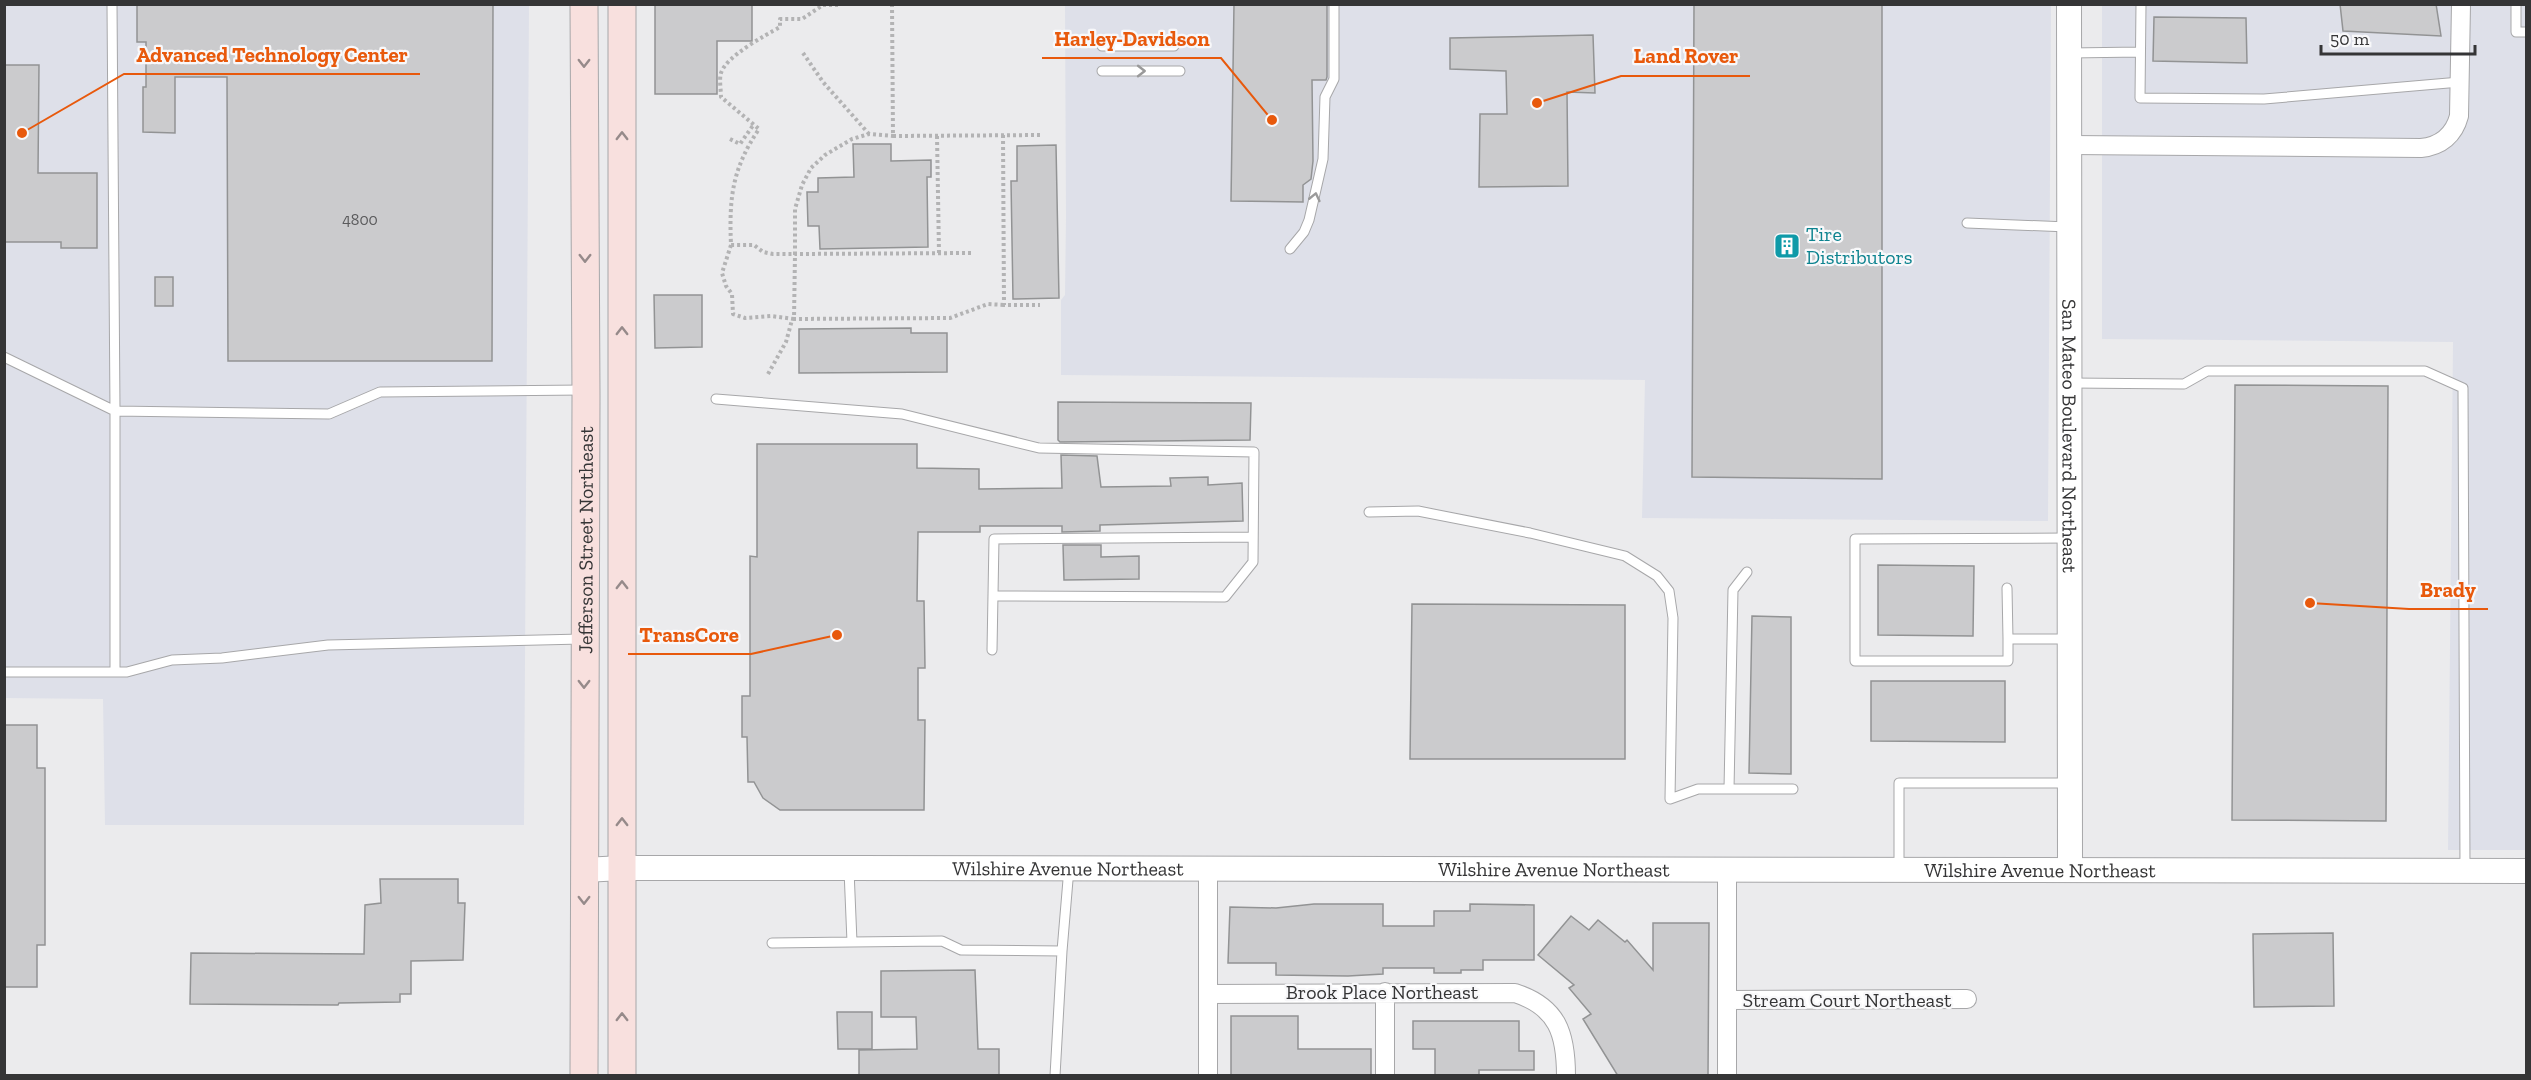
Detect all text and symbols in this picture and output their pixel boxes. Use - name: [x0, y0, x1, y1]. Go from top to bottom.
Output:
- scale bar: [2321, 18, 2476, 56]
- callout: Harley-Davidson: [1042, 19, 1221, 58]
- text: Harley-Davidson: [1054, 26, 1210, 51]
- text: 50 m: [2330, 28, 2370, 50]
- callout: Advanced Technology Center: [124, 35, 420, 74]
- callout: Land Rover: [1621, 37, 1750, 76]
- text: Advanced Technology Center: [136, 42, 408, 67]
- text: Land Rover: [1634, 43, 1738, 68]
- one-way arrow: [578, 58, 590, 67]
- one-way arrow: [1136, 65, 1145, 77]
- one-way arrow: [616, 132, 628, 141]
- one-way arrow: [1307, 192, 1320, 202]
- house number: 4800: [342, 210, 378, 229]
- place label: Tire Distributors: [1806, 222, 1913, 269]
- building icon: Tire Distributors: [1772, 231, 1802, 261]
- one-way arrow: [579, 253, 591, 262]
- street label: San Mateo Boulevard Northeast: [2057, 299, 2082, 573]
- one-way arrow: [616, 327, 628, 336]
- street label: Jefferson Street Northeast: [573, 426, 598, 654]
- callout: Brady: [2409, 570, 2488, 609]
- text: Brady: [2420, 577, 2476, 602]
- one-way arrow: [616, 581, 628, 590]
- callout: TransCore: [628, 615, 751, 654]
- text: TransCore: [639, 622, 739, 647]
- one-way arrow: [578, 679, 590, 688]
- one-way arrow: [616, 818, 628, 827]
- street label: Wilshire Avenue Northeast: [952, 856, 1184, 881]
- street label: Wilshire Avenue Northeast: [1438, 857, 1670, 881]
- street label: Wilshire Avenue Northeast: [1924, 858, 2156, 882]
- one-way arrow: [578, 895, 590, 904]
- street label: Brook Place Northeast: [1286, 980, 1479, 1004]
- street label: Stream Court Northeast: [1743, 988, 1952, 1012]
- one-way arrow: [616, 1013, 628, 1022]

